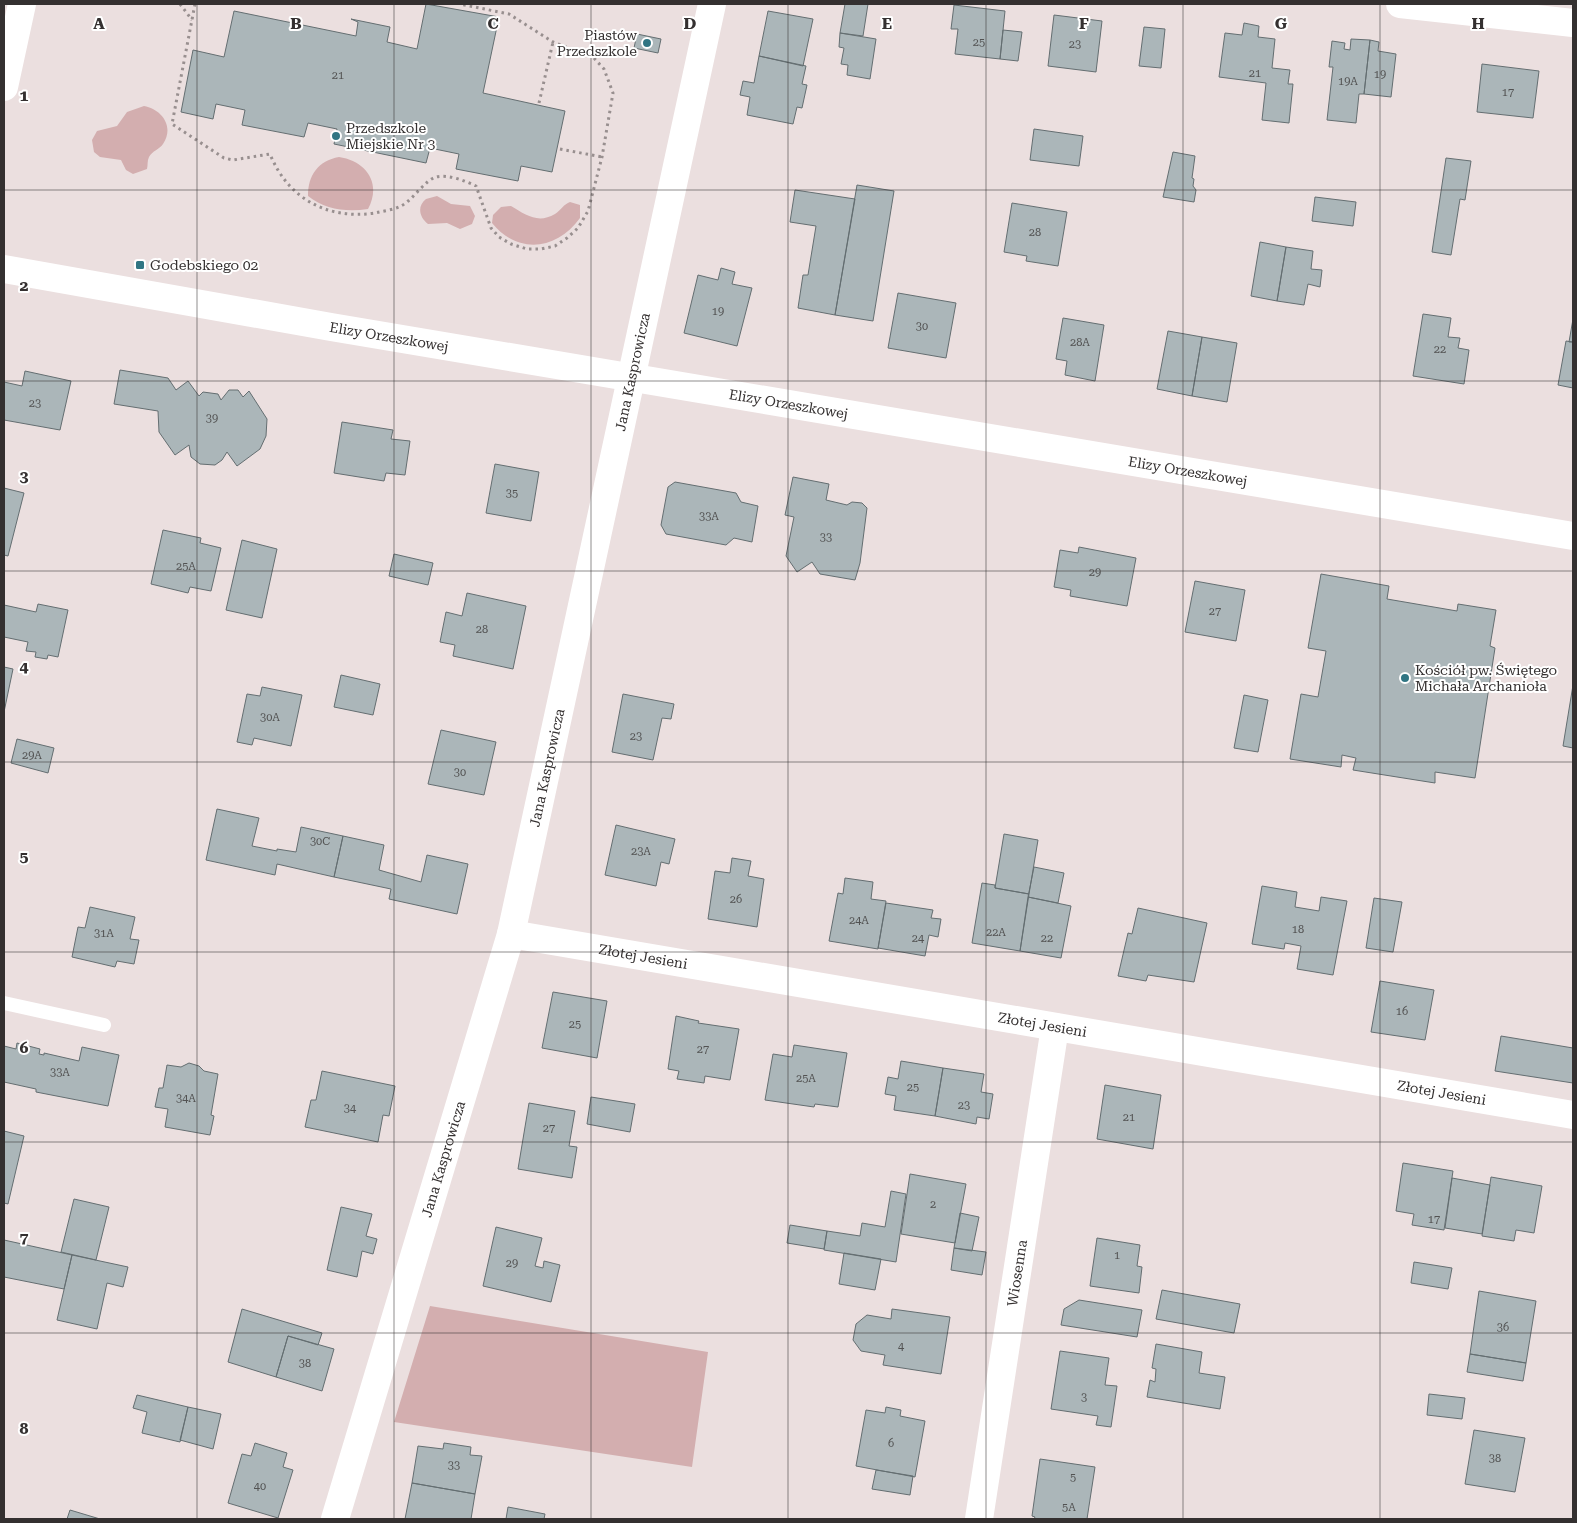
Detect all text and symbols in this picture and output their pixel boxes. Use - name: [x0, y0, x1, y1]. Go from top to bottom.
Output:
- text: A: [93, 14, 105, 33]
- text: B: [290, 14, 302, 33]
- text: C: [487, 14, 499, 33]
- text: D: [684, 14, 697, 33]
- text: E: [882, 14, 892, 33]
- text: F: [1079, 14, 1089, 33]
- text: G: [1275, 14, 1288, 33]
- text: H: [1471, 14, 1485, 33]
- place label: Piastów Przedszkole: [557, 27, 637, 59]
- house number: 25: [973, 36, 985, 49]
- marker: Piastów Przedszkole: [641, 37, 653, 49]
- house number: 23: [1069, 38, 1081, 51]
- house number: 21: [1249, 67, 1261, 80]
- house number: 19: [1374, 68, 1386, 81]
- house number: 21: [332, 69, 344, 82]
- house number: 19A: [1338, 75, 1358, 88]
- text: 1: [20, 86, 29, 105]
- house number: 17: [1502, 86, 1514, 99]
- place label: Przedszkole Miejskie Nr 3: [346, 120, 435, 152]
- marker: Przedszkole Miejskie Nr 3: [330, 130, 342, 142]
- house number: 28: [1029, 226, 1041, 239]
- place label: Godebskiego 02: [150, 257, 259, 273]
- marker: Godebskiego 02: [134, 259, 146, 271]
- text: 2: [20, 276, 29, 295]
- house number: 19: [712, 305, 724, 318]
- street label: Jana Kasprowicza: [612, 311, 653, 433]
- street label: Elizy Orzeszkowej: [328, 319, 450, 355]
- house number: 30: [916, 320, 928, 333]
- house number: 28A: [1070, 336, 1090, 349]
- house number: 22: [1434, 343, 1446, 356]
- street label: Elizy Orzeszkowej: [728, 386, 849, 422]
- house number: 23: [29, 397, 41, 410]
- house number: 39: [206, 412, 218, 425]
- street label: Elizy Orzeszkowej: [1127, 453, 1249, 489]
- text: 3: [20, 467, 29, 486]
- house number: 35: [506, 487, 518, 500]
- house number: 33A: [699, 510, 719, 523]
- house number: 33: [820, 531, 832, 544]
- house number: 25A: [176, 560, 196, 573]
- house number: 29: [1089, 566, 1101, 579]
- house number: 27: [1209, 605, 1221, 618]
- house number: 28: [476, 623, 488, 636]
- text: 4: [20, 657, 29, 676]
- place label: Kościół pw. Świętego Michała Archanioła: [1415, 662, 1557, 694]
- marker: Kościół pw. Świętego Michała Archanioła: [1399, 672, 1411, 684]
- street label: Jana Kasprowicza: [526, 707, 568, 828]
- house number: 30A: [260, 711, 280, 724]
- house number: 23: [630, 730, 642, 743]
- house number: 29A: [22, 749, 42, 762]
- house number: 30: [454, 766, 466, 779]
- house number: 30C: [310, 835, 330, 848]
- house number: 23A: [631, 845, 651, 858]
- text: 5: [20, 847, 29, 866]
- house number: 26: [730, 893, 742, 906]
- house number: 24A: [849, 914, 869, 927]
- house number: 18: [1292, 923, 1304, 936]
- house number: 22A: [986, 926, 1006, 939]
- house number: 31A: [94, 927, 114, 940]
- house number: 24: [912, 932, 925, 945]
- house number: 22: [1041, 932, 1053, 945]
- street label: Złotej Jesieni: [597, 941, 689, 972]
- house number: 16: [1396, 1005, 1408, 1018]
- street label: Złotej Jesieni: [997, 1009, 1089, 1040]
- house number: 25: [569, 1018, 581, 1031]
- text: 6: [20, 1038, 29, 1057]
- house number: 27: [697, 1043, 709, 1056]
- house number: 33A: [50, 1066, 70, 1079]
- house number: 25A: [796, 1072, 816, 1085]
- street label: Złotej Jesieni: [1396, 1077, 1488, 1108]
- house number: 25: [907, 1081, 919, 1094]
- house number: 34A: [176, 1092, 196, 1105]
- street label: Jana Kasprowicza: [418, 1098, 468, 1219]
- house number: 23: [958, 1099, 970, 1112]
- house number: 34: [344, 1102, 357, 1115]
- house number: 21: [1123, 1111, 1135, 1124]
- house number: 27: [543, 1122, 555, 1135]
- house number: 2: [930, 1198, 936, 1211]
- house number: 17: [1428, 1213, 1440, 1226]
- text: 7: [20, 1228, 29, 1247]
- street label: Wiosenna: [1004, 1238, 1030, 1307]
- house number: 1: [1114, 1249, 1120, 1262]
- house number: 29: [506, 1257, 518, 1270]
- house number: 36: [1497, 1321, 1509, 1334]
- house number: 4: [898, 1340, 905, 1353]
- house number: 38: [299, 1357, 311, 1370]
- house number: 3: [1081, 1391, 1087, 1404]
- text: 8: [20, 1419, 29, 1438]
- house number: 6: [888, 1437, 894, 1450]
- house number: 38: [1489, 1452, 1501, 1465]
- house number: 33: [448, 1459, 460, 1472]
- house number: 5: [1070, 1471, 1076, 1484]
- house number: 40: [254, 1480, 266, 1493]
- house number: 5A: [1062, 1501, 1076, 1514]

